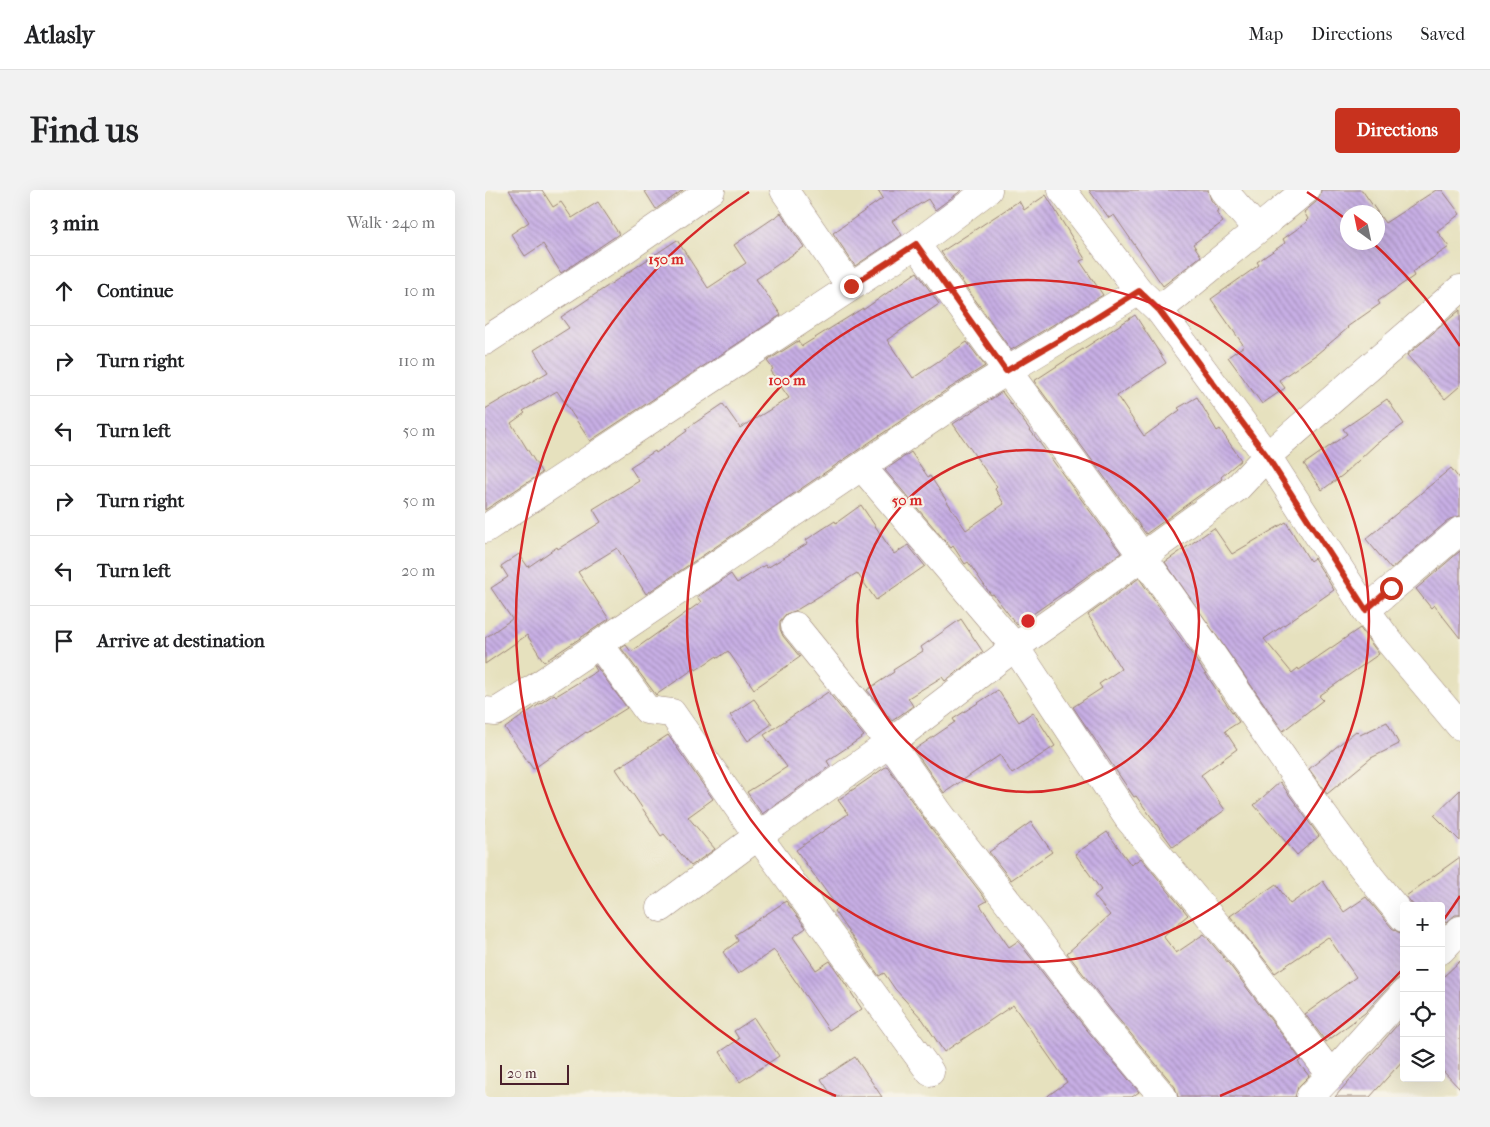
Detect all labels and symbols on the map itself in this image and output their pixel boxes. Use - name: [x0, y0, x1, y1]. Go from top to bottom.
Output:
- north arrow: [1340, 205, 1385, 250]
- text: 150 m: [648, 250, 684, 268]
- route end: [840, 275, 863, 298]
- text: 100 m: [768, 371, 806, 389]
- text: 50 m: [892, 491, 923, 509]
- route start: [1380, 577, 1403, 600]
- centre of rings: [1019, 612, 1037, 630]
- scale bar: [500, 1062, 569, 1085]

